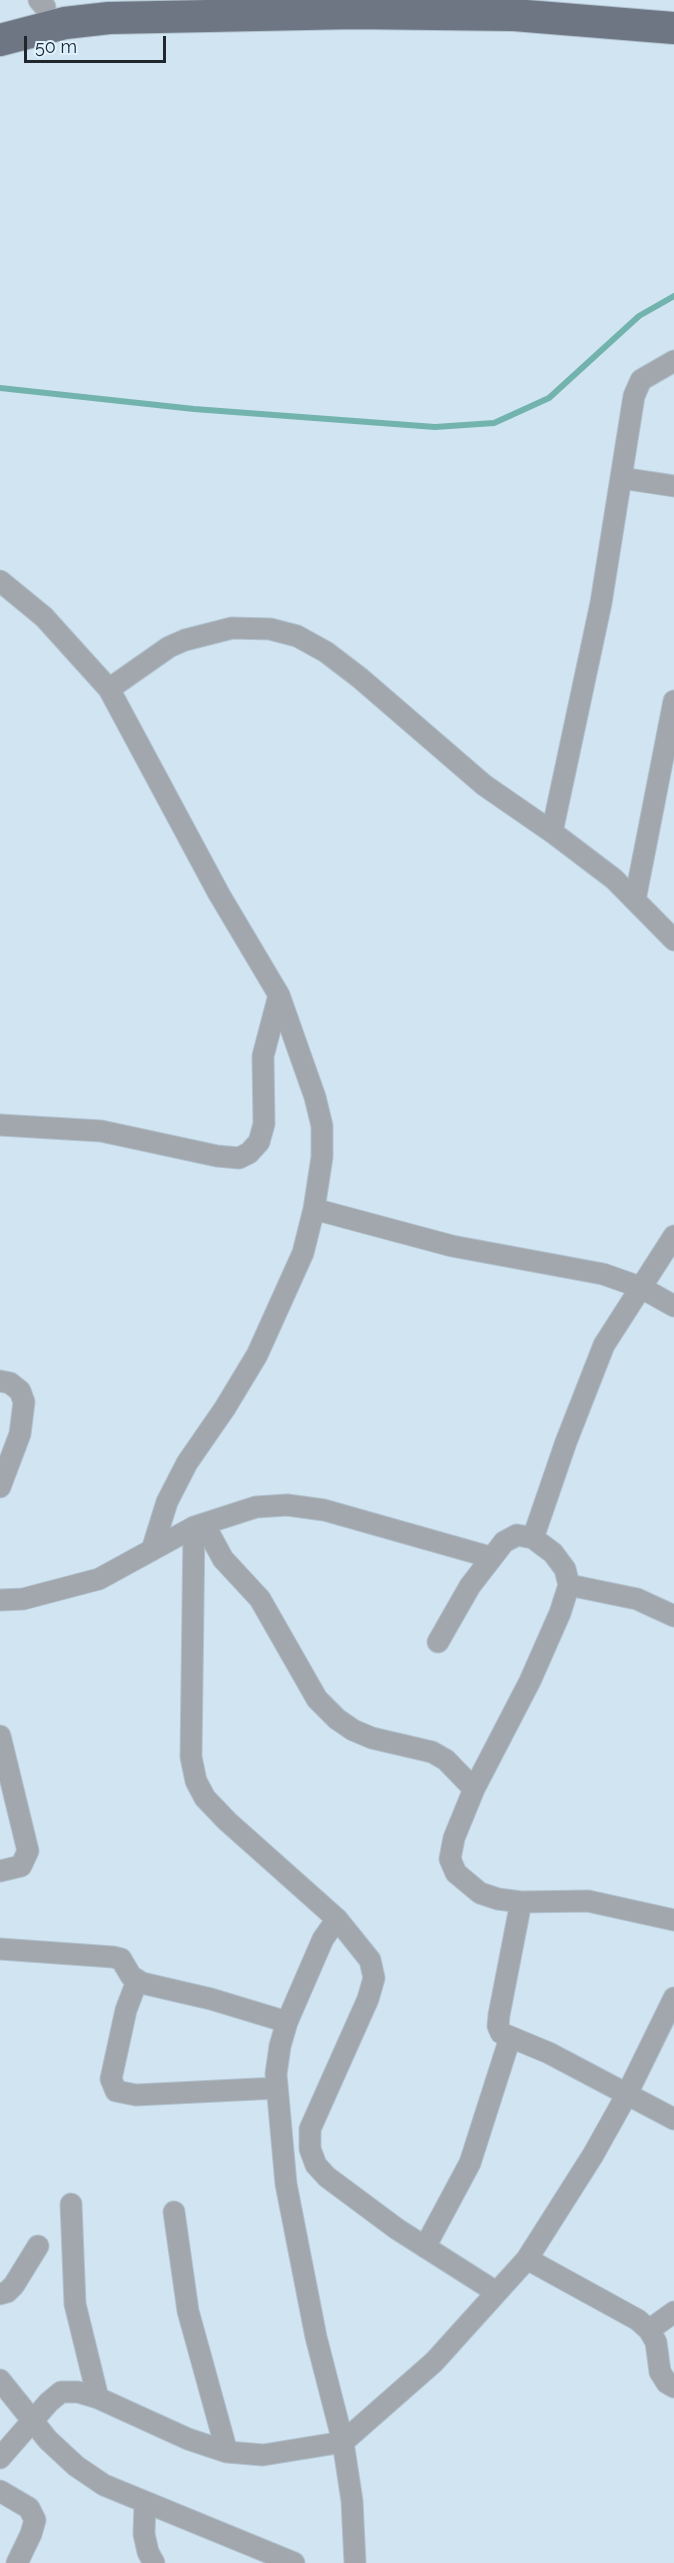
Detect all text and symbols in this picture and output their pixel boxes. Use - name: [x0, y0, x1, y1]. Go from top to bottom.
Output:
- scale bar: [27, 24, 170, 62]
- text: 50 m: [35, 36, 77, 57]

